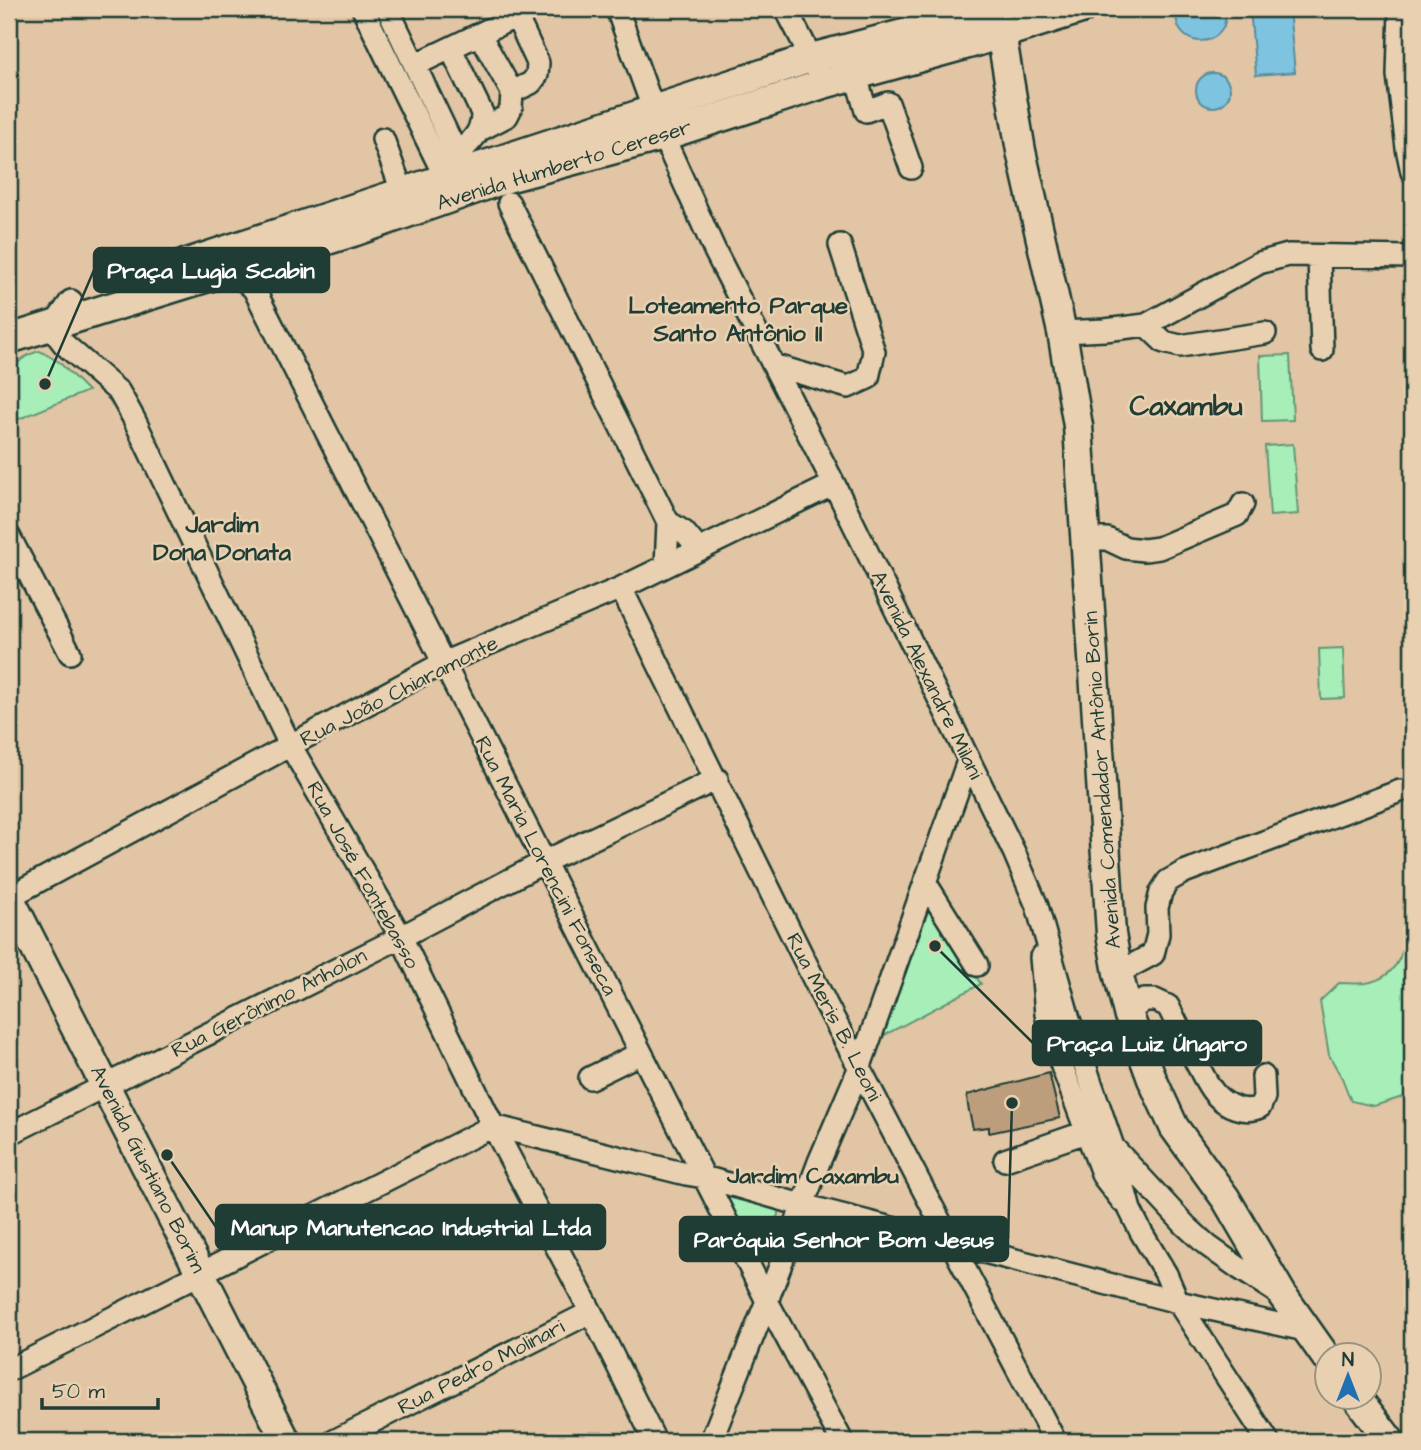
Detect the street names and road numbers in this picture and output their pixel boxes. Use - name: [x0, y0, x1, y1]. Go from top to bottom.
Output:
- street label: Avenida Humberto Cereser: [433, 112, 695, 218]
- street label: Avenida Alexandre Milani: [864, 566, 990, 784]
- street label: Avenida Comendador Antônio Borin: [1076, 610, 1128, 950]
- street label: Rua João Chiaramonte: [295, 628, 503, 754]
- street label: Rua Maria Lorencini Fonseca: [468, 731, 624, 1001]
- street label: Rua José Fontebasso: [299, 776, 427, 974]
- street label: Rua Meris B. Leoni: [779, 928, 889, 1106]
- street label: Rua Gerônimo Anholon: [166, 941, 372, 1065]
- street label: Avenida Giustiano Borim: [83, 1060, 213, 1278]
- street label: Rua Pedro Molinari: [393, 1312, 569, 1422]

